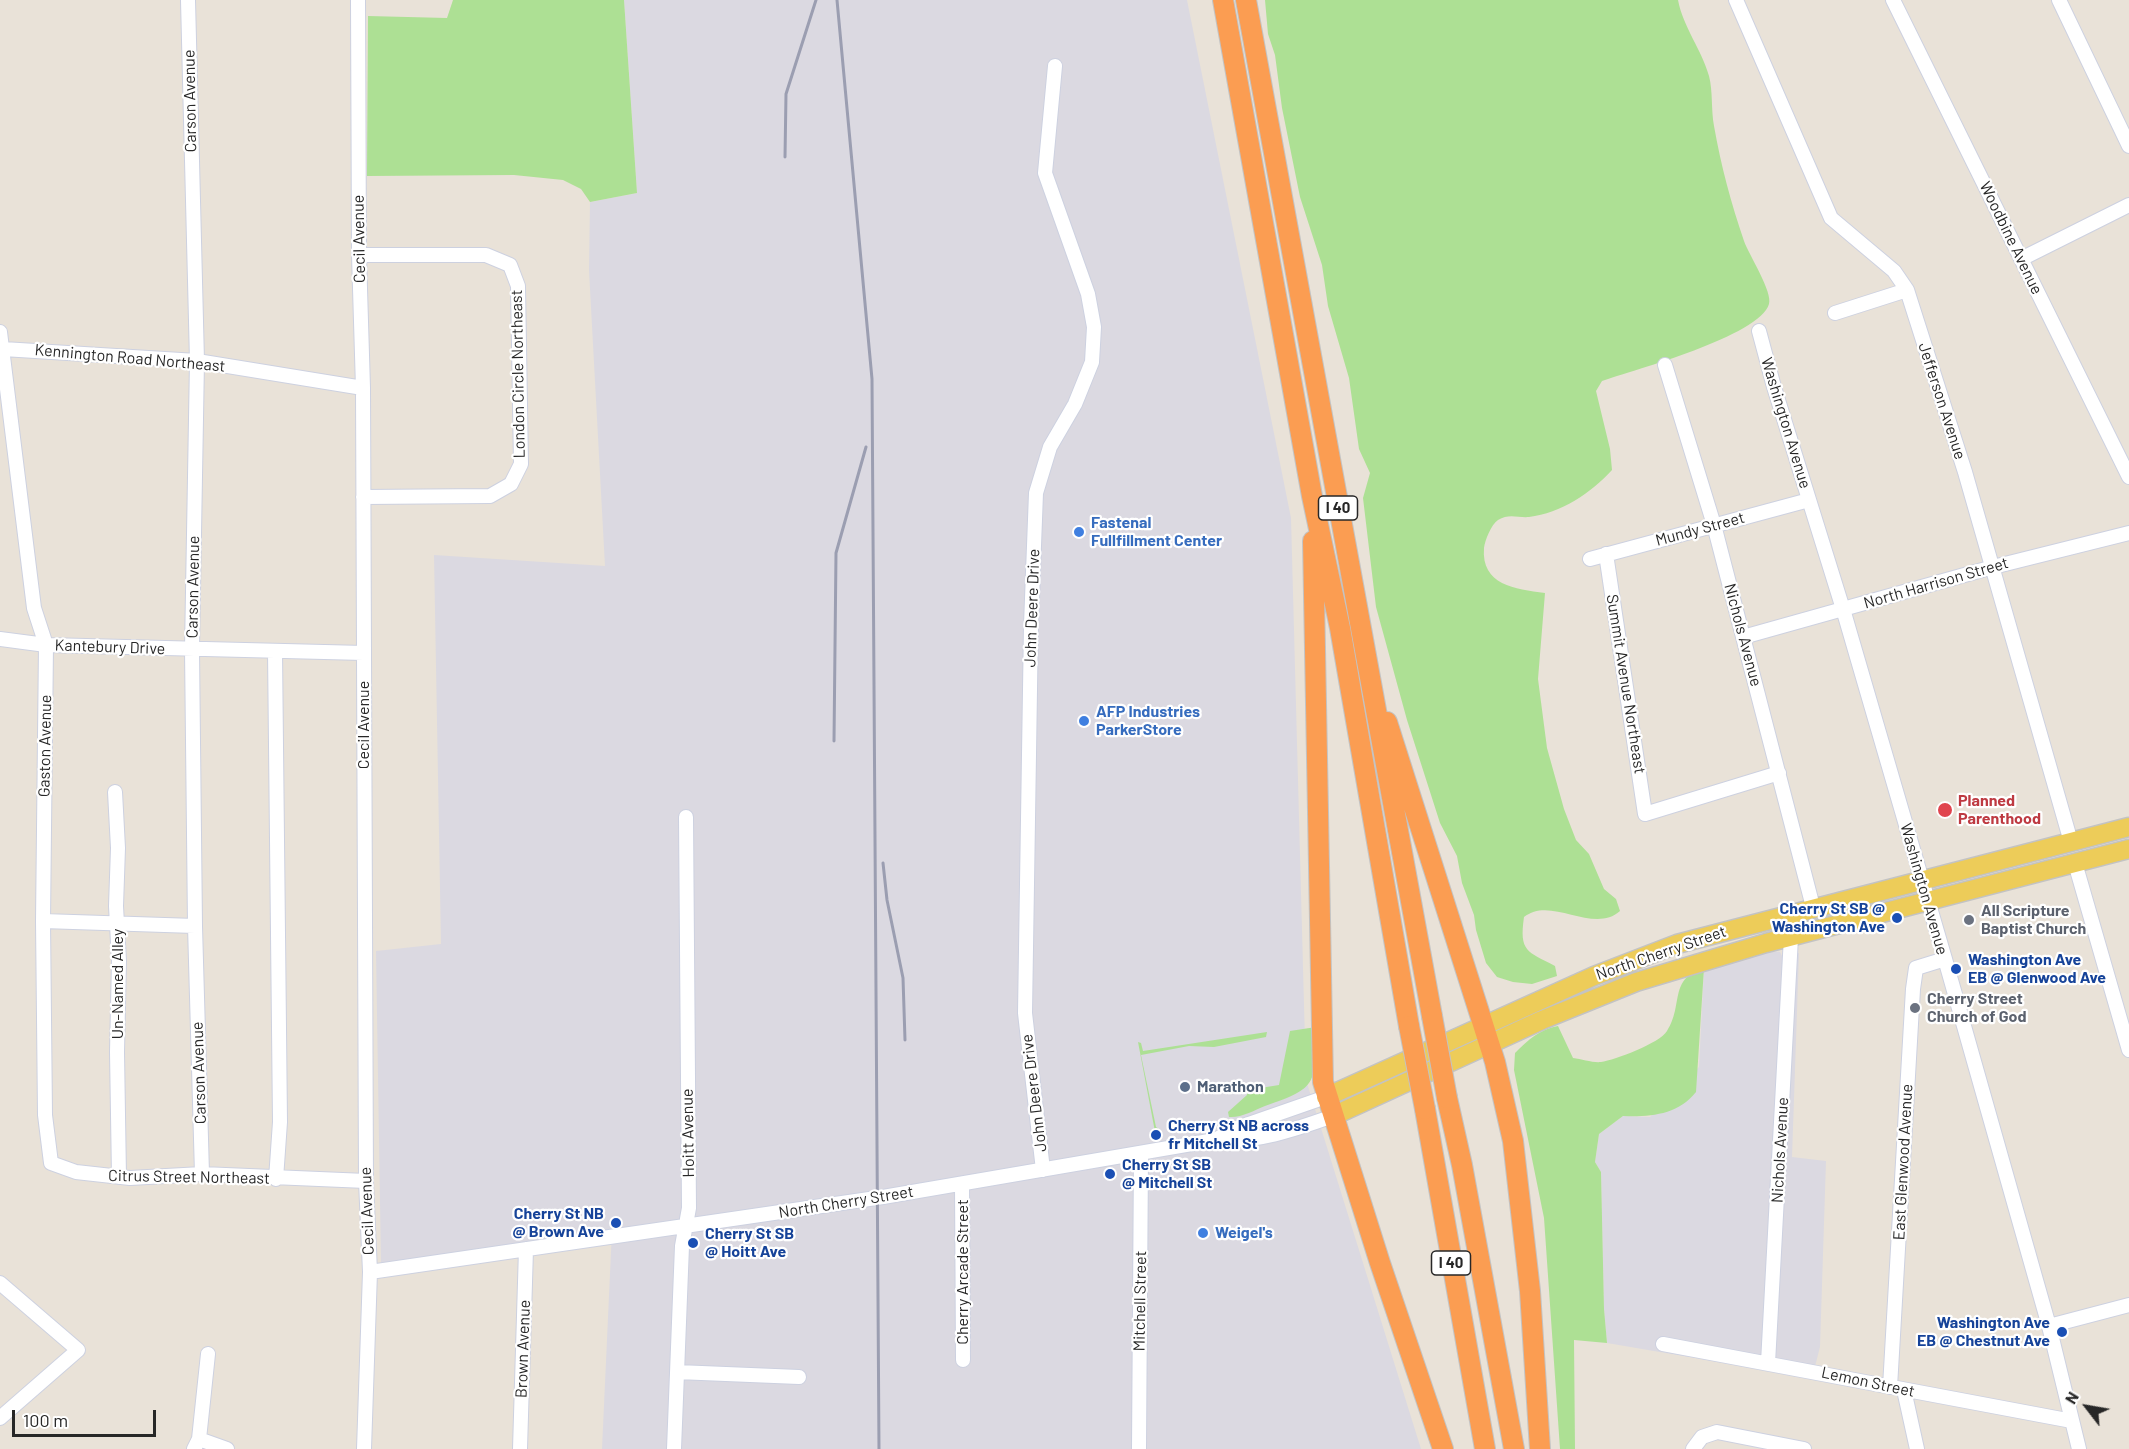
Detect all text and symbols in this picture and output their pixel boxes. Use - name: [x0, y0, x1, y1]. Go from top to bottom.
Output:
- street label: Carson Avenue: [180, 50, 200, 152]
- street label: Woodbine Avenue: [1975, 178, 2047, 298]
- street label: Cecil Avenue: [349, 195, 369, 283]
- street label: London Circle Northeast: [507, 289, 529, 459]
- street label: Kennington Road Northeast: [34, 340, 226, 376]
- street label: Jefferson Avenue: [1914, 340, 1970, 462]
- street label: Washington Avenue: [1757, 355, 1815, 491]
- road number: I 40: [1318, 496, 1358, 520]
- street label: Mundy Street: [1653, 508, 1747, 550]
- place label: Fastenal Fullfillment Center: [1091, 513, 1222, 551]
- marker: Fastenal Fullfillment Center: [1072, 525, 1086, 539]
- street label: Carson Avenue: [183, 536, 203, 638]
- street label: John Deere Drive: [1020, 548, 1044, 668]
- street label: North Harrison Street: [1861, 553, 2011, 613]
- street label: Nichols Avenue: [1720, 581, 1766, 689]
- street label: Summit Avenue Northeast: [1602, 593, 1650, 775]
- street label: Kantebury Drive: [54, 635, 166, 659]
- street label: Cecil Avenue: [354, 681, 374, 769]
- street label: Gaston Avenue: [35, 695, 55, 797]
- place label: AFP Industries ParkerStore: [1096, 702, 1200, 740]
- marker: AFP Industries ParkerStore: [1077, 714, 1091, 728]
- place label: Planned Parenthood: [1958, 791, 2041, 829]
- marker: Planned Parenthood: [1936, 801, 1954, 819]
- street label: Washington Avenue: [1896, 821, 1952, 957]
- place label: Cherry St SB @ Washington Ave: [1772, 899, 1885, 937]
- place label: All Scripture Baptist Church: [1981, 901, 2086, 939]
- marker: Cherry St SB @ Washington Ave: [1890, 911, 1904, 925]
- marker: All Scripture Baptist Church: [1962, 913, 1976, 927]
- street label: North Cherry Street: [1593, 922, 1729, 984]
- street label: Un-Named Alley: [108, 929, 128, 1039]
- place label: Washington Ave EB @ Glenwood Ave: [1968, 950, 2106, 988]
- marker: Washington Ave EB @ Glenwood Ave: [1949, 962, 1963, 976]
- place label: Cherry Street Church of God: [1927, 989, 2026, 1027]
- marker: Cherry Street Church of God: [1908, 1001, 1922, 1015]
- street label: Carson Avenue: [188, 1021, 210, 1125]
- street label: John Deere Drive: [1017, 1033, 1051, 1153]
- place label: Marathon: [1197, 1077, 1264, 1097]
- marker: Marathon: [1178, 1080, 1192, 1094]
- street label: East Glenwood Avenue: [1889, 1083, 1917, 1241]
- street label: Hoitt Avenue: [678, 1088, 698, 1178]
- street label: Nichols Avenue: [1768, 1097, 1792, 1203]
- place label: Cherry St NB across fr Mitchell St: [1168, 1116, 1309, 1154]
- marker: Cherry St NB across fr Mitchell St: [1149, 1128, 1163, 1142]
- place label: Cherry St SB @ Mitchell St: [1122, 1155, 1212, 1193]
- street label: Citrus Street Northeast: [108, 1166, 270, 1188]
- street label: Cecil Avenue: [356, 1167, 378, 1255]
- marker: Cherry St SB @ Mitchell St: [1103, 1167, 1117, 1181]
- street label: North Cherry Street: [777, 1182, 915, 1222]
- street label: Cherry Arcade Street: [953, 1199, 973, 1345]
- place label: Cherry St NB @ Brown Ave: [512, 1204, 604, 1242]
- marker: Cherry St NB @ Brown Ave: [609, 1216, 623, 1230]
- place label: Weigel's: [1215, 1223, 1273, 1243]
- place label: Cherry St SB @ Hoitt Ave: [705, 1224, 794, 1262]
- marker: Weigel's: [1196, 1226, 1210, 1240]
- marker: Cherry St SB @ Hoitt Ave: [686, 1236, 700, 1250]
- street label: Mitchell Street: [1130, 1250, 1150, 1352]
- road number: I 40: [1432, 1251, 1470, 1275]
- street label: Brown Avenue: [512, 1300, 534, 1398]
- place label: Washington Ave EB @ Chestnut Ave: [1917, 1313, 2050, 1351]
- marker: Washington Ave EB @ Chestnut Ave: [2055, 1325, 2069, 1339]
- street label: Lemon Street: [1820, 1363, 1916, 1401]
- north arrow: [2057, 1377, 2117, 1437]
- text: N: [2060, 1388, 2082, 1407]
- scale bar: [15, 1398, 159, 1436]
- text: 100 m: [23, 1409, 68, 1431]

